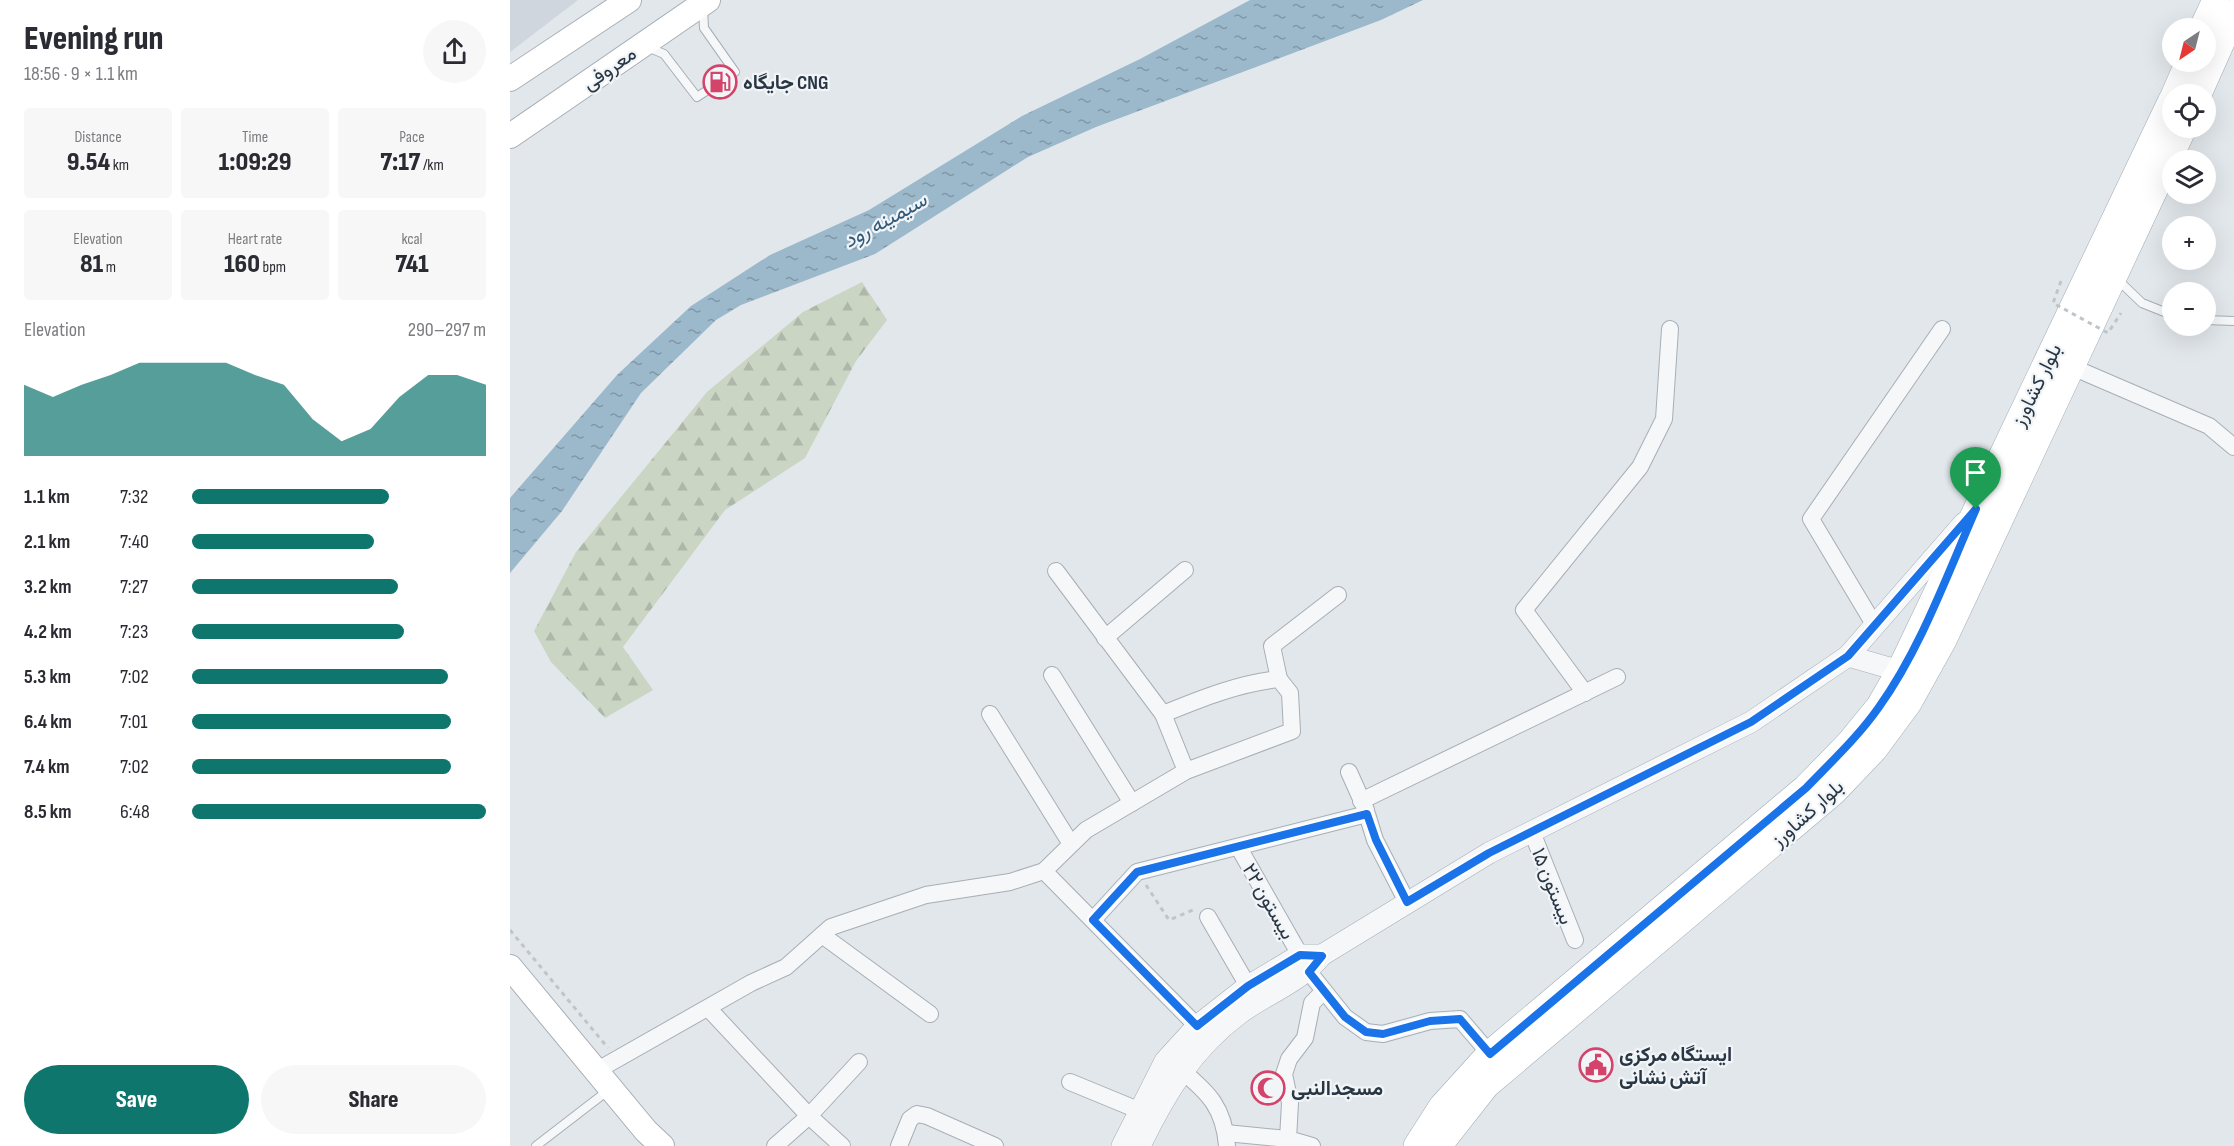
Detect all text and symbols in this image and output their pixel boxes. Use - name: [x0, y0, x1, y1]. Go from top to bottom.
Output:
- north arrow: [2162, 18, 2216, 72]
- map controls: [2162, 18, 2216, 336]
- text: Evening run: [24, 19, 164, 59]
- button: share: [423, 20, 486, 83]
- street label: معروفی: [578, 42, 641, 96]
- text: 18:56 · 9 × 1.1 km: [24, 62, 138, 86]
- fuel station icon: جایگاه CNG: [702, 64, 738, 100]
- place label: جایگاه CNG: [743, 71, 829, 95]
- button: locate: [2162, 84, 2216, 138]
- text: Distance: [74, 128, 122, 147]
- text: Time: [242, 128, 268, 147]
- text: Pace: [399, 128, 425, 147]
- text: 9.54: [67, 147, 110, 178]
- text: 1:09:29: [219, 147, 291, 178]
- text: 7:17: [380, 147, 420, 178]
- button: layers: [2162, 150, 2216, 204]
- text: km: [110, 156, 129, 175]
- text: /km: [420, 156, 444, 175]
- water label: سیمینه رود: [839, 187, 932, 254]
- button: +: [2162, 216, 2216, 270]
- text: Elevation: [73, 230, 123, 249]
- text: Heart rate: [228, 230, 282, 249]
- text: kcal: [401, 230, 423, 249]
- text: 81: [80, 249, 103, 280]
- text: 160: [224, 249, 260, 280]
- text: 741: [395, 249, 429, 280]
- text: m: [103, 258, 116, 277]
- text: bpm: [260, 258, 286, 277]
- button: −: [2162, 282, 2216, 336]
- text: Elevation: [24, 318, 86, 342]
- text: 290–297 m: [408, 318, 486, 342]
- street label: بلوار کشاورز: [2006, 340, 2067, 432]
- pin: [1950, 447, 2001, 509]
- icon: arrive: [1959, 456, 1992, 489]
- text: 1.1 km: [24, 485, 70, 509]
- text: 7:32: [120, 485, 148, 509]
- text: 2.1 km: [24, 530, 70, 554]
- text: 7:40: [120, 530, 149, 554]
- text: 3.2 km: [24, 575, 72, 599]
- text: 7:27: [120, 575, 148, 599]
- text: 4.2 km: [24, 620, 72, 644]
- text: 7:23: [120, 620, 148, 644]
- text: 5.3 km: [24, 665, 71, 689]
- text: 7:02: [120, 665, 149, 689]
- text: 6.4 km: [24, 710, 72, 734]
- text: 7:01: [120, 710, 148, 734]
- text: 7.4 km: [24, 755, 70, 779]
- text: 7:02: [120, 755, 149, 779]
- street label: بلوار کشاورز: [1766, 775, 1849, 853]
- text: 8.5 km: [24, 800, 72, 824]
- text: 6:48: [120, 800, 150, 824]
- street label: بیستون ۱۵: [1526, 845, 1578, 928]
- street label: بیستون ۲۲: [1237, 859, 1299, 944]
- place label: ایستگاه مرکزی آتش نشانی: [1619, 1043, 1732, 1090]
- public building icon: ایستگاه مرکزی آتش نشانی: [1578, 1047, 1614, 1083]
- button: Save: [24, 1065, 249, 1134]
- button: Share: [261, 1065, 486, 1134]
- mosque icon: مسجدالنبی: [1250, 1070, 1286, 1106]
- place label: مسجدالنبی: [1291, 1077, 1383, 1101]

